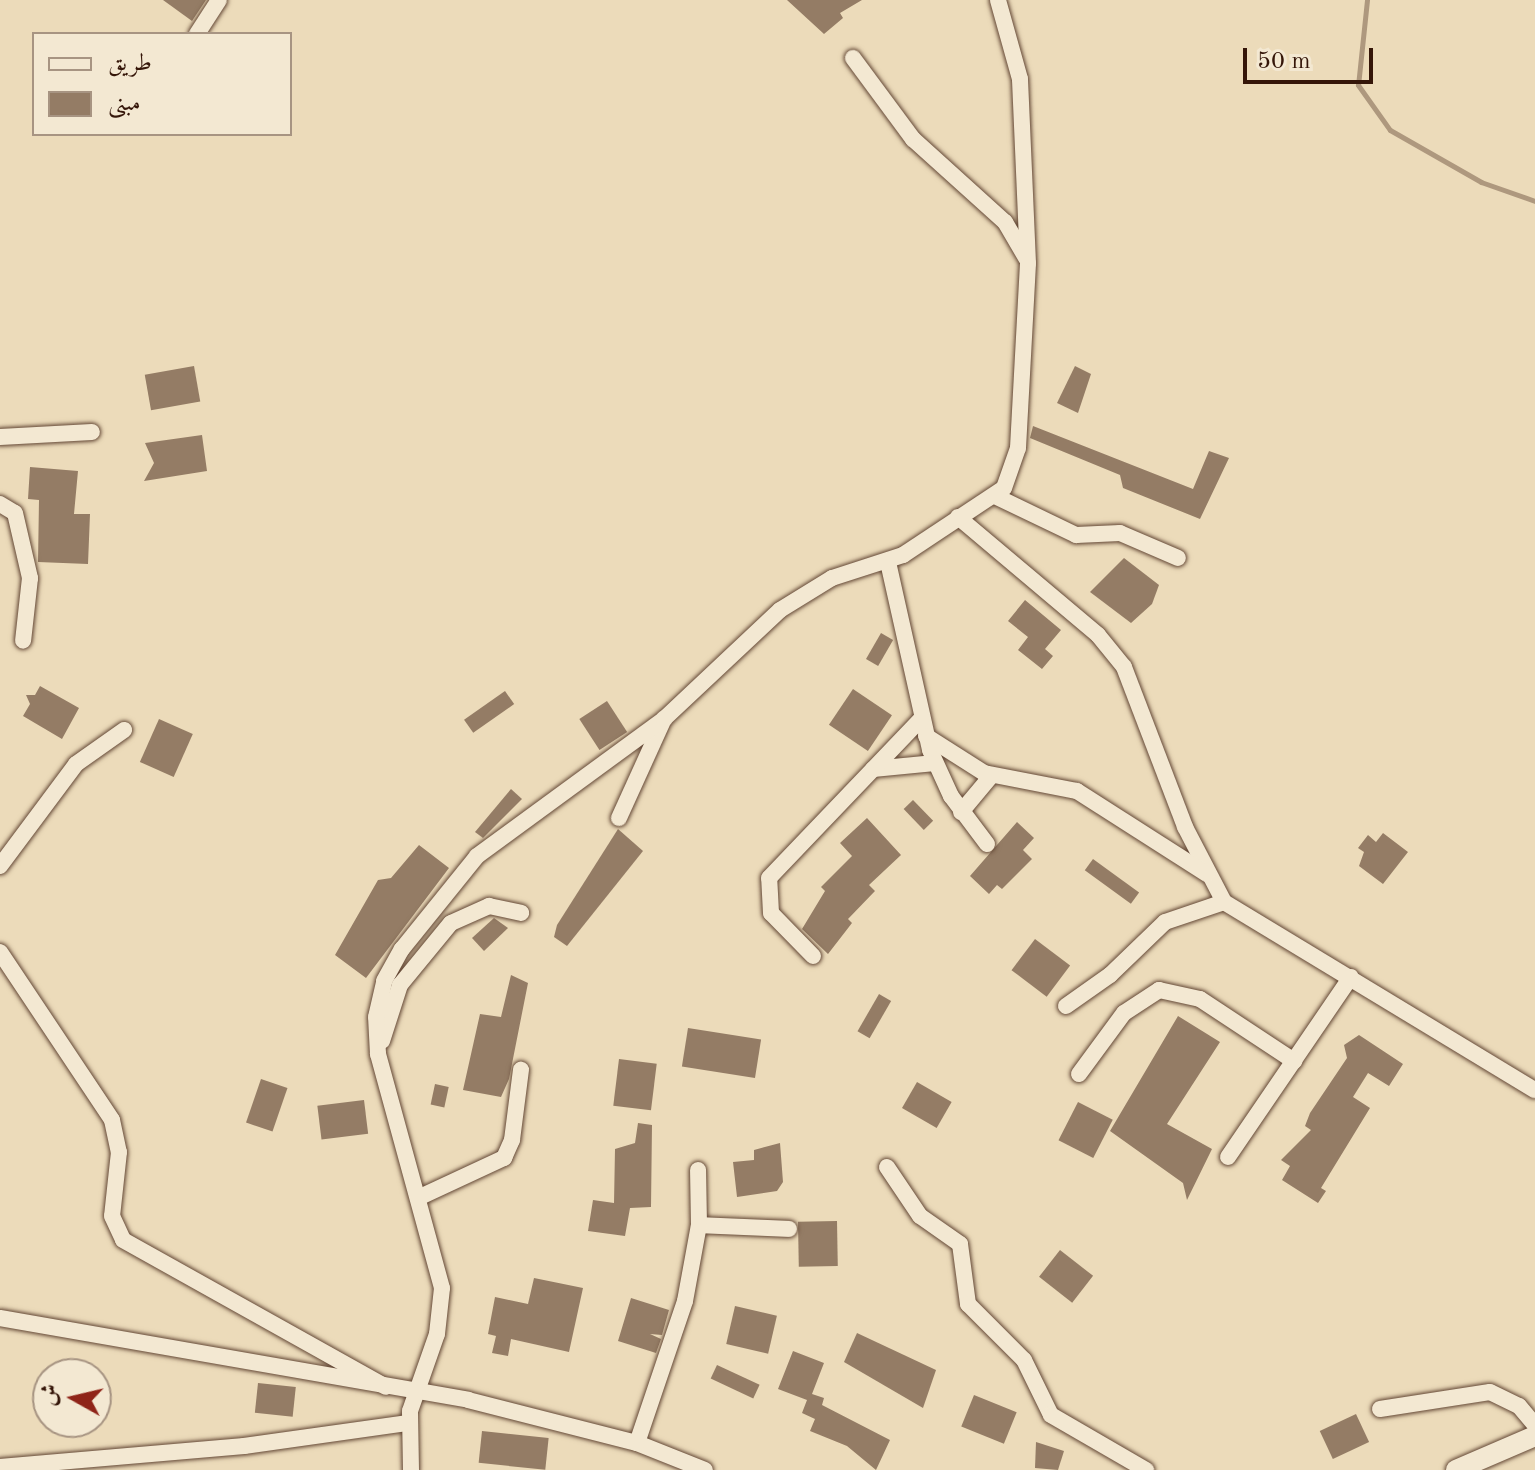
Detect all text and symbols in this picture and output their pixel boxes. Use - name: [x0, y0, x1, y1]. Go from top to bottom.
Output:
- legend: [32, 32, 292, 136]
- scale bar: [1247, 32, 1377, 82]
- text: 50 m: [1257, 50, 1311, 74]
- text: طريق: [108, 52, 152, 76]
- text: مبنى: [108, 92, 141, 116]
- north arrow: [32, 1358, 112, 1438]
- text: ش: [38, 1383, 63, 1407]

